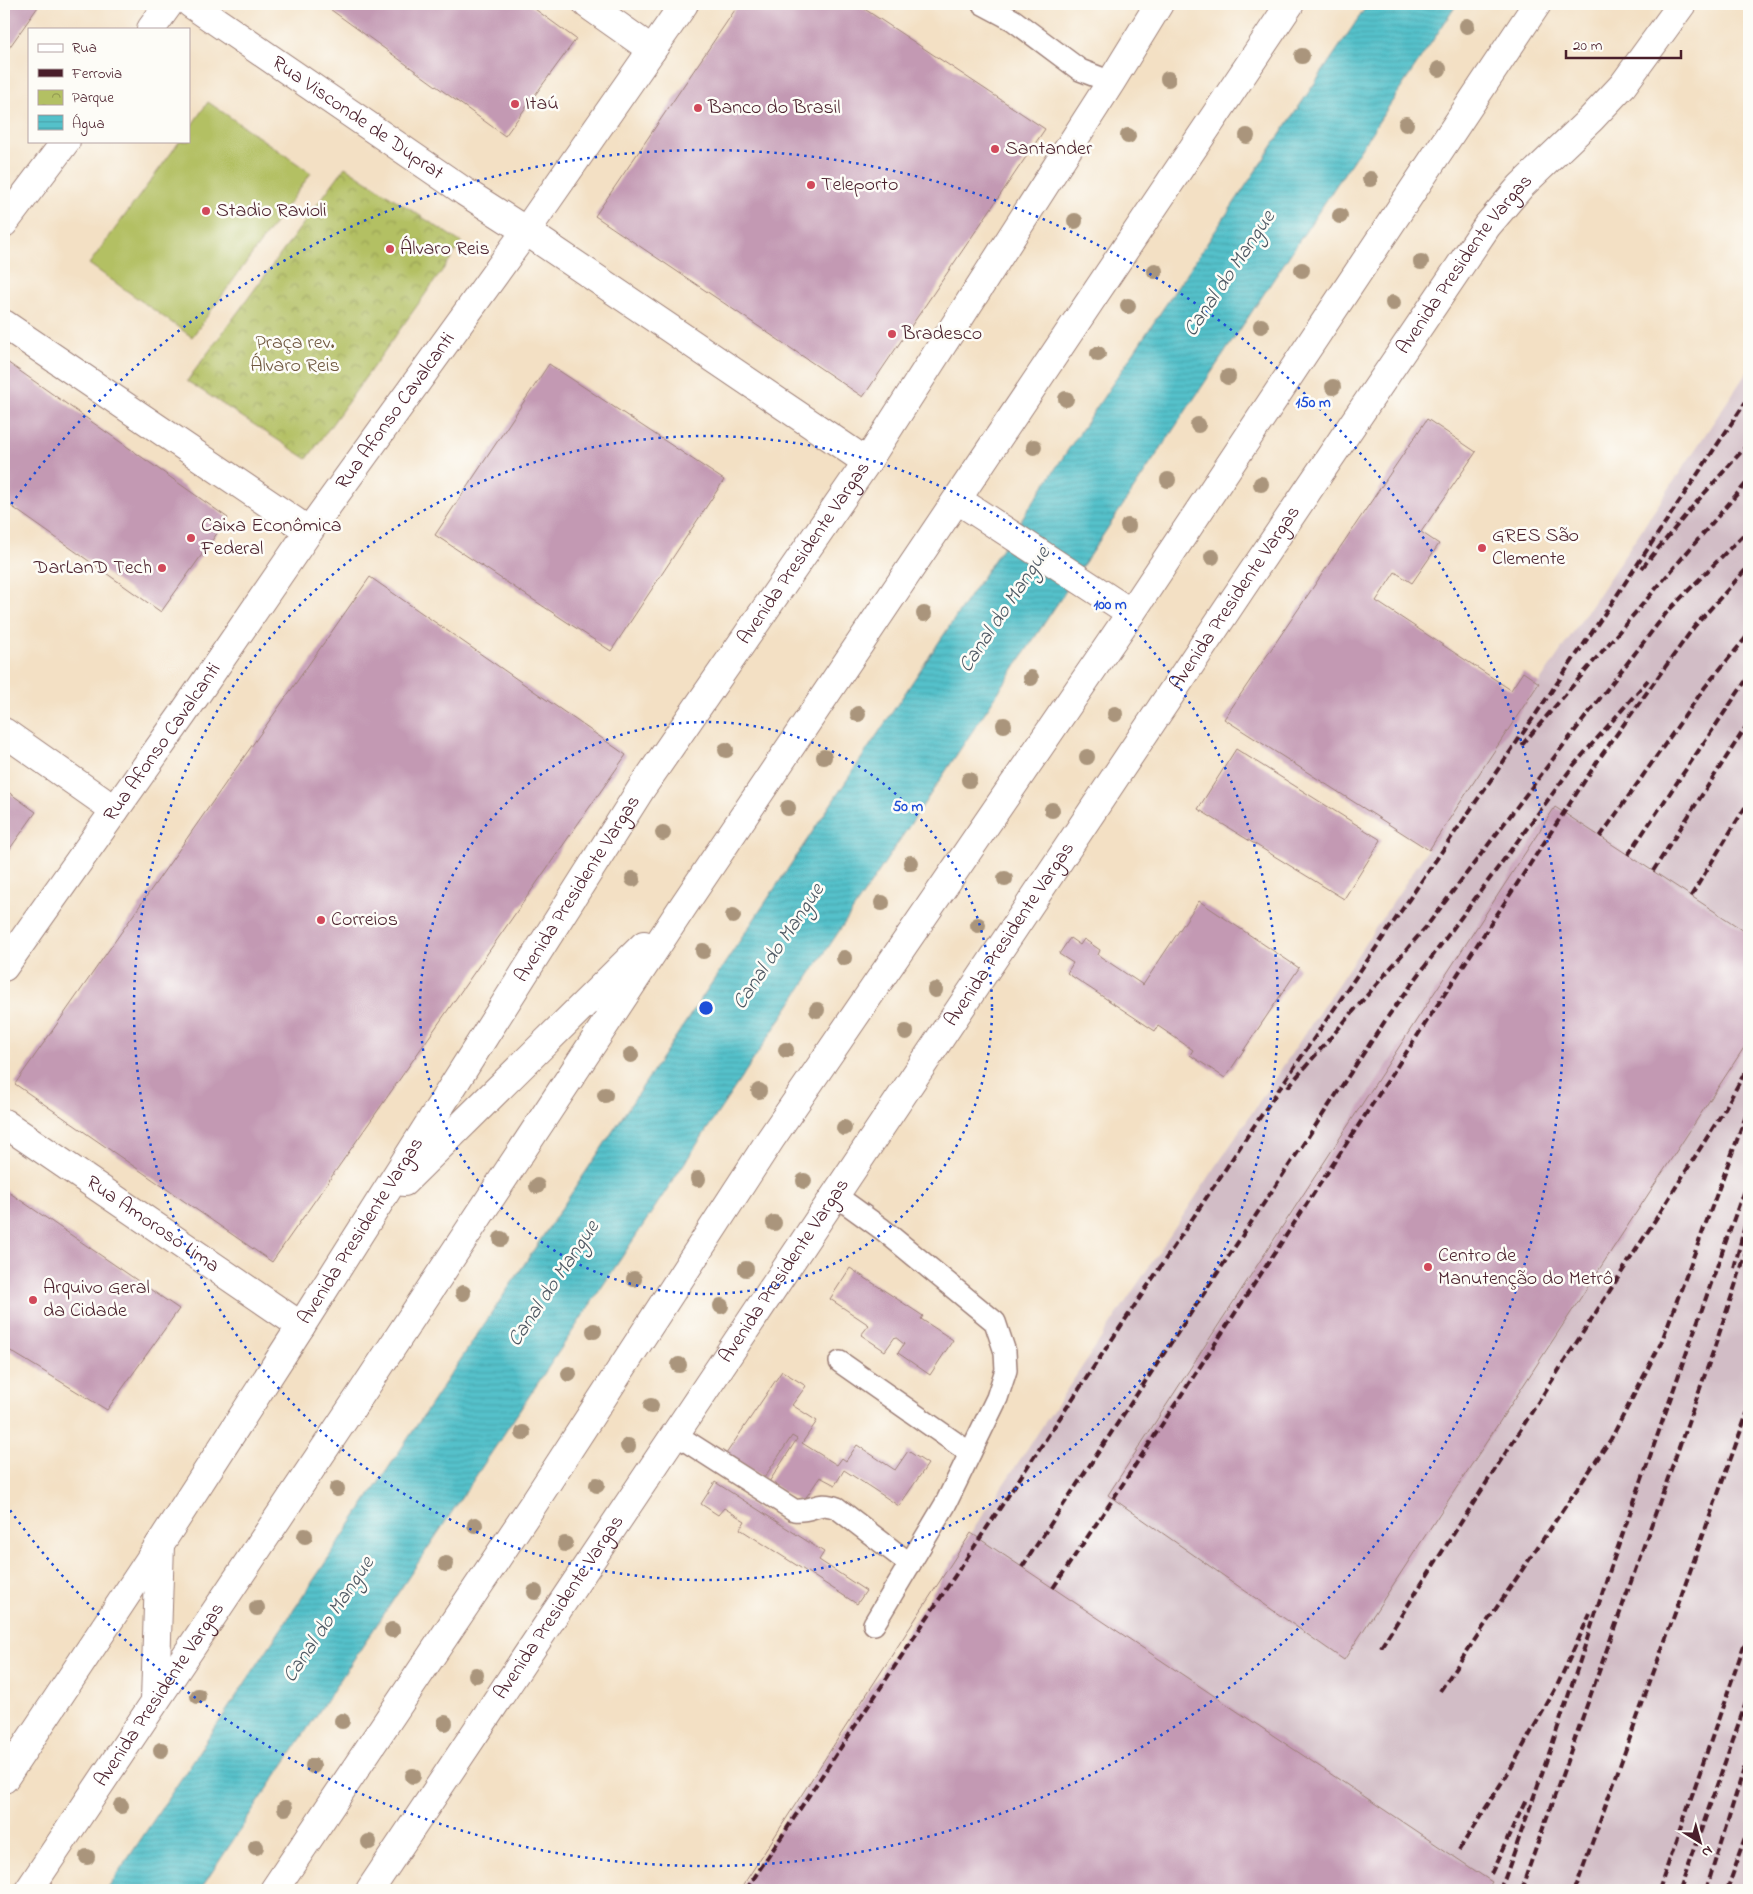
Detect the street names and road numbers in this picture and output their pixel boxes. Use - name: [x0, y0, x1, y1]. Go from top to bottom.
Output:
- street label: Rua Visconde de Duprat: [266, 49, 450, 188]
- street label: Avenida Presidente Vargas: [1389, 167, 1539, 360]
- street label: Rua Afonso Cavalcanti: [329, 326, 463, 496]
- street label: Avenida Presidente Vargas: [730, 456, 878, 651]
- street label: Avenida Presidente Vargas: [1163, 500, 1308, 696]
- street label: Rua Afonso Cavalcanti: [97, 657, 229, 828]
- street label: Avenida Presidente Vargas: [508, 790, 648, 988]
- street label: Avenida Presidente Vargas: [937, 836, 1082, 1033]
- street label: Avenida Presidente Vargas: [291, 1132, 431, 1330]
- street label: Rua Amoroso Lima: [80, 1169, 225, 1281]
- street label: Avenida Presidente Vargas: [712, 1173, 857, 1369]
- street label: Avenida Presidente Vargas: [487, 1509, 631, 1706]
- street label: Avenida Presidente Vargas: [87, 1597, 232, 1793]

